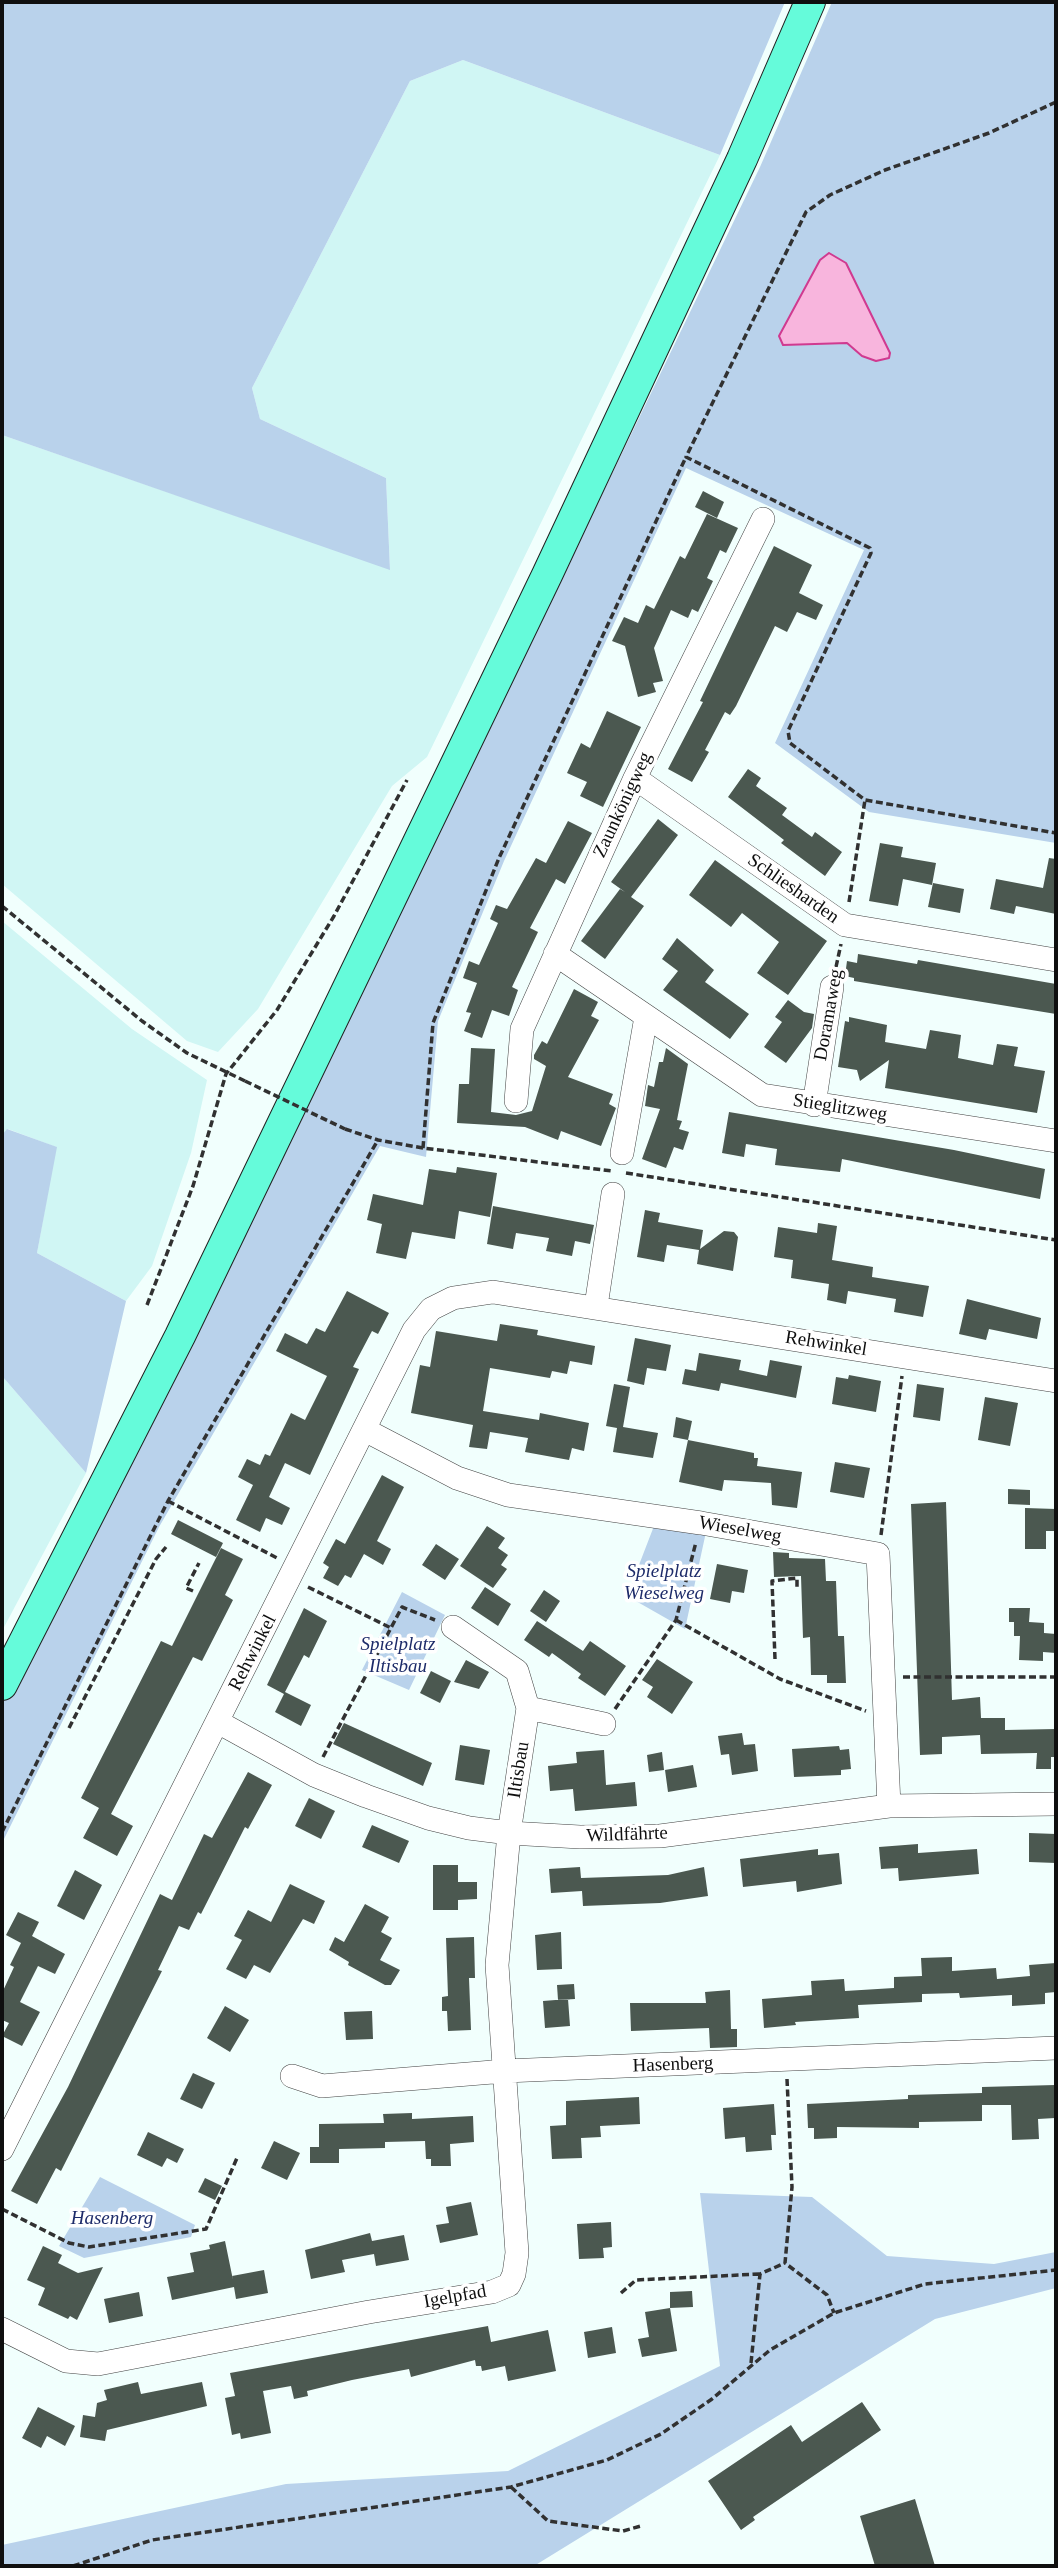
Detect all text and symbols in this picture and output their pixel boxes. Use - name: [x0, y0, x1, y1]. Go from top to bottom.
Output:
- street label: Zaunkönigweg: [589, 749, 657, 861]
- street label: Schliesharden: [743, 849, 843, 929]
- street label: Doramaweg: [810, 967, 848, 1063]
- street label: Stieglitzweg: [791, 1089, 889, 1127]
- street label: Rehwinkel: [784, 1326, 868, 1362]
- street label: Wieselweg: [697, 1512, 783, 1548]
- park label: Spielplatz Wieselweg: [624, 1561, 704, 1605]
- street label: Rehwinkel: [224, 1611, 282, 1695]
- park label: Spielplatz Iltisbau: [361, 1634, 435, 1678]
- street label: Iltisbau: [503, 1740, 535, 1800]
- street label: Wildfährte: [586, 1822, 668, 1848]
- street label: Hasenberg: [632, 2052, 714, 2078]
- park label: Hasenberg: [71, 2208, 153, 2230]
- street label: Igelpfad: [422, 2280, 488, 2314]

